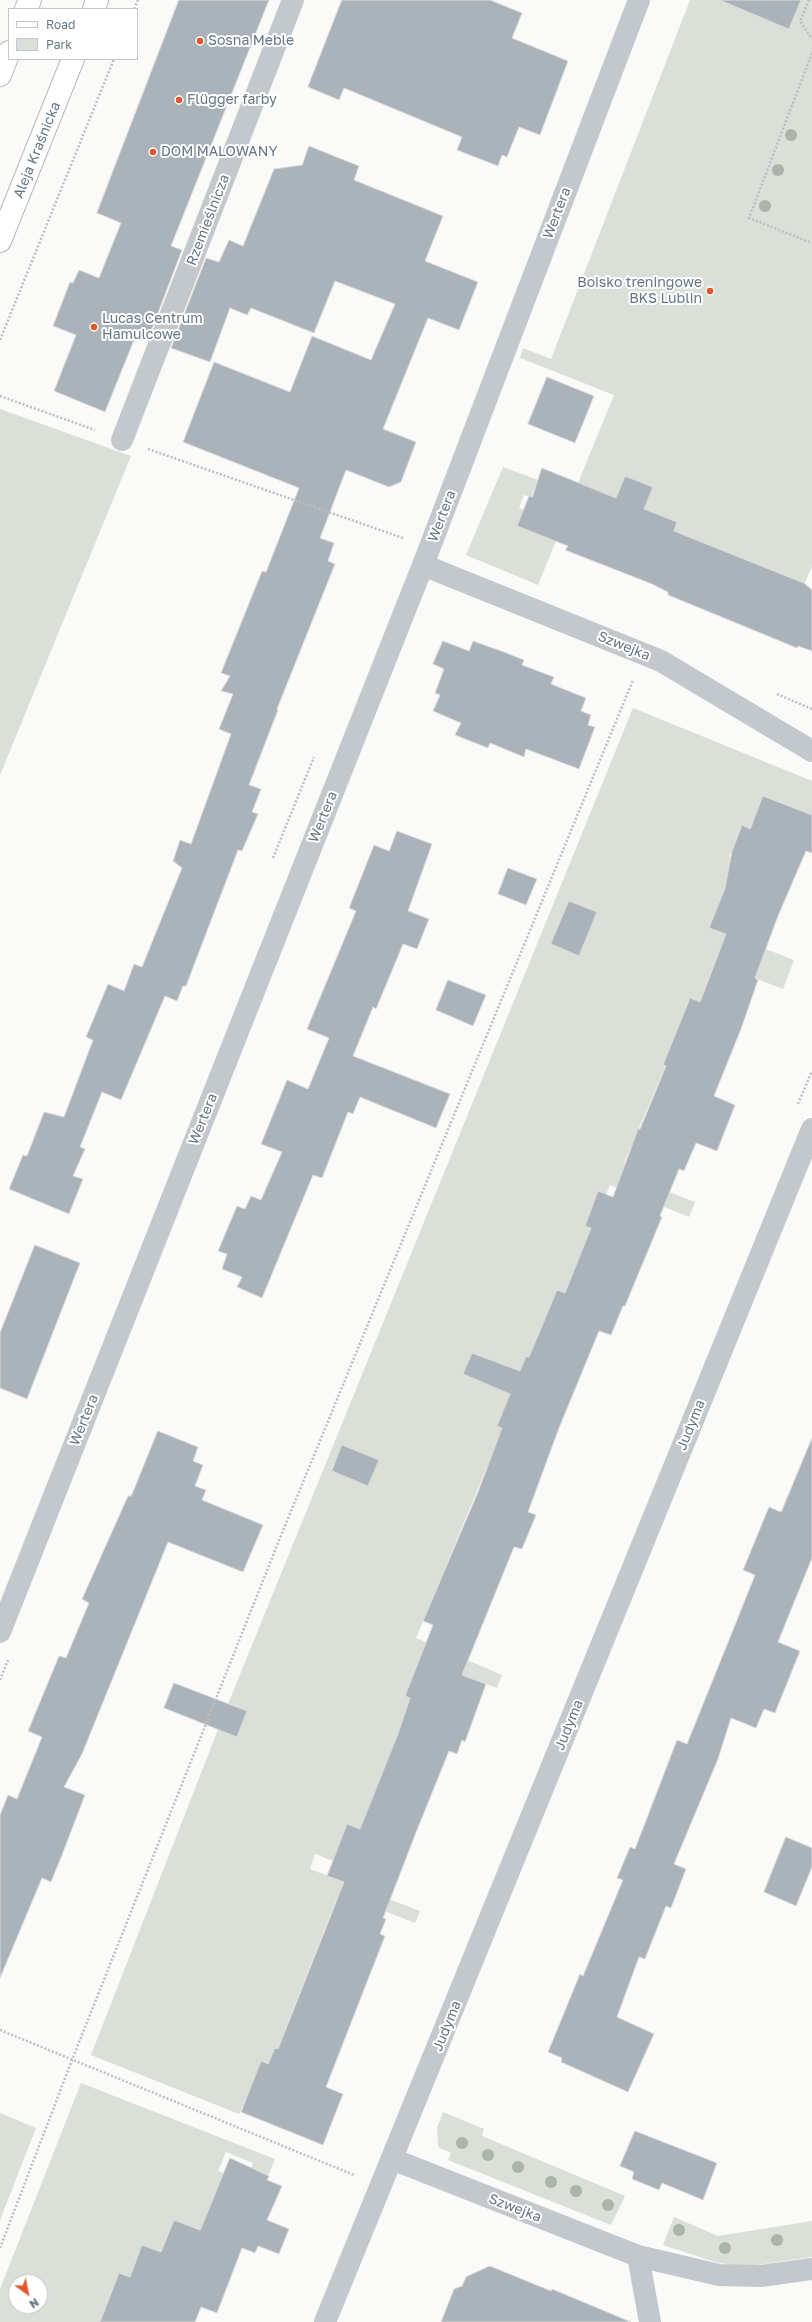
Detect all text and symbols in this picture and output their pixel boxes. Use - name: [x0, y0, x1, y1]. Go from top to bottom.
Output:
- legend: [8, 8, 138, 60]
- text: Road: [46, 17, 75, 32]
- place label: Sosna Meble: [208, 33, 294, 49]
- marker: Sosna Meble: [195, 36, 205, 46]
- text: Park: [46, 37, 72, 52]
- place label: Flügger farby: [187, 92, 277, 108]
- marker: Flügger farby: [174, 95, 184, 105]
- street label: Aleja Kraśnicka: [10, 99, 64, 201]
- place label: DOM MALOWANY: [161, 144, 277, 160]
- marker: DOM MALOWANY: [148, 147, 158, 157]
- street label: Rzemieślnicza: [183, 172, 233, 268]
- street label: Wertera: [540, 185, 574, 241]
- place label: Boisko treningowe BKS Lublin: [577, 275, 702, 308]
- marker: Boisko treningowe BKS Lublin: [705, 286, 715, 296]
- place label: Lucas Centrum Hamulcowe: [102, 311, 203, 344]
- marker: Lucas Centrum Hamulcowe: [89, 322, 99, 332]
- street label: Wertera: [425, 488, 459, 544]
- street label: Szwejka: [595, 628, 653, 664]
- street label: Wertera: [305, 789, 341, 845]
- street label: Wertera: [185, 1091, 221, 1147]
- street label: Wertera: [66, 1392, 102, 1448]
- street label: Judyma: [673, 1397, 709, 1453]
- street label: Judyma: [551, 1697, 587, 1753]
- street label: Judyma: [429, 1998, 465, 2054]
- street label: Szwejka: [486, 2190, 544, 2226]
- north arrow: [8, 2274, 48, 2314]
- text: N: [27, 2296, 41, 2311]

